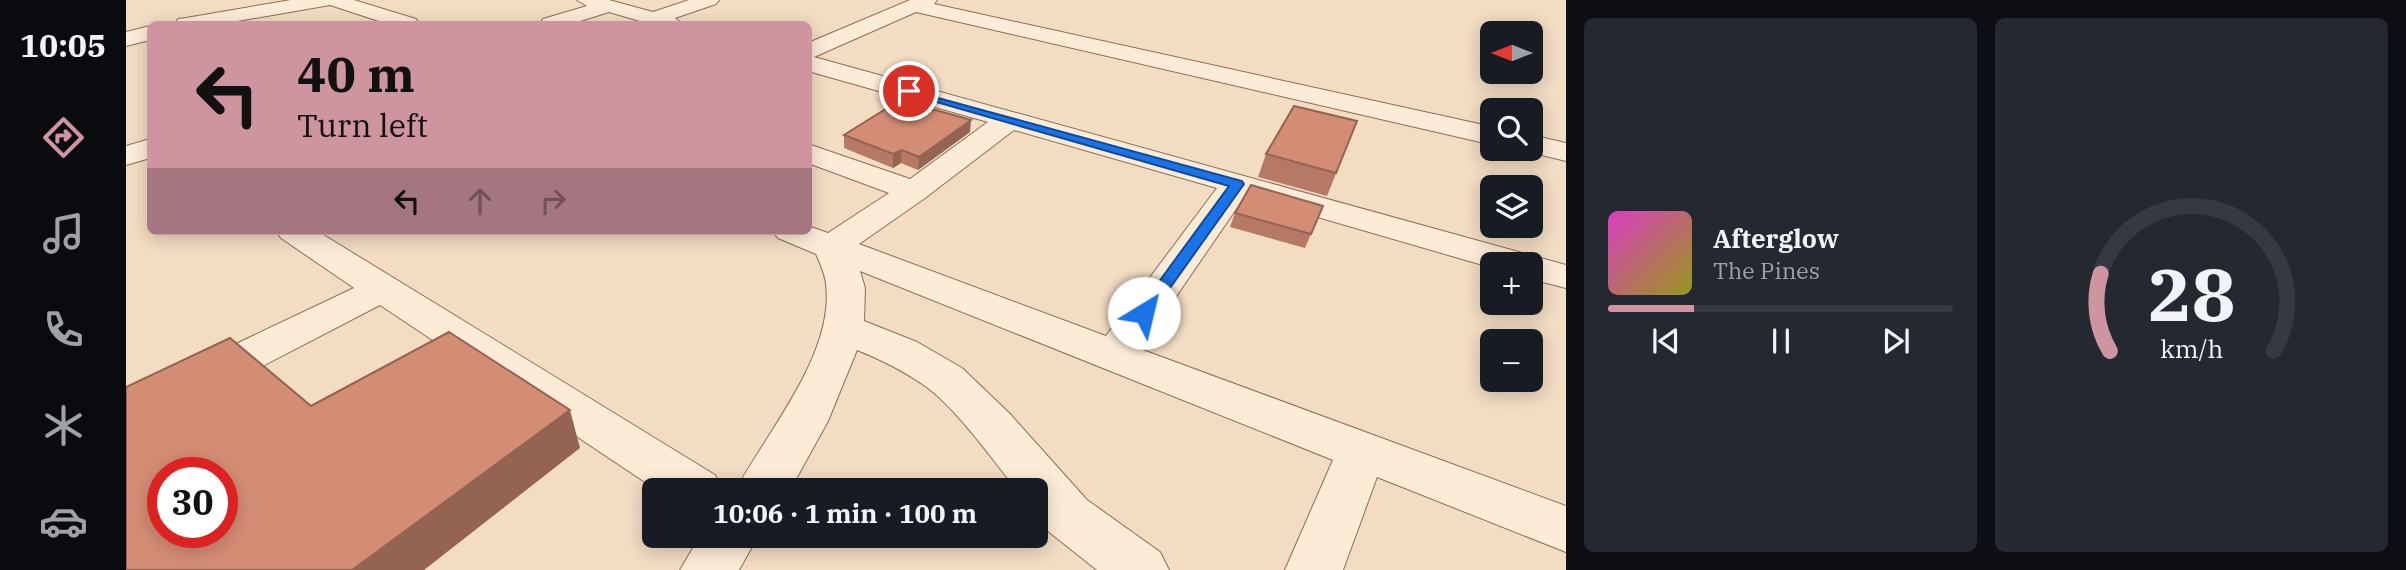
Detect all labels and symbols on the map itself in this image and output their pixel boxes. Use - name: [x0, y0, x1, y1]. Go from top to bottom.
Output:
- north arrow: [1480, 21, 1544, 84]
- pin: [879, 61, 939, 121]
- position arrow: [1107, 276, 1181, 350]
- speed limit sign: 30: [147, 457, 238, 548]

